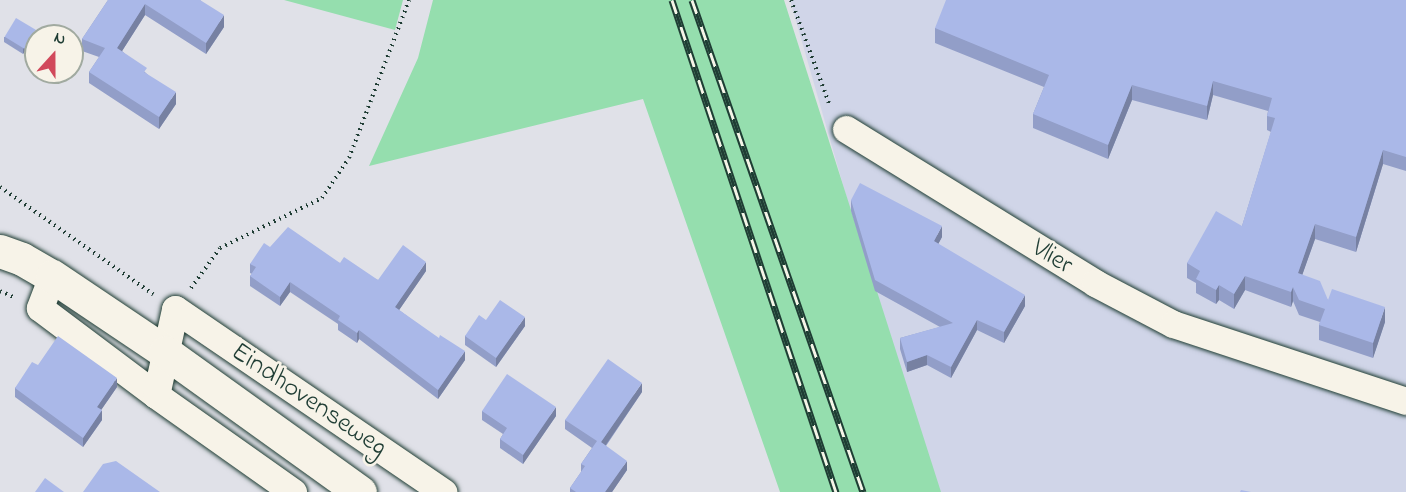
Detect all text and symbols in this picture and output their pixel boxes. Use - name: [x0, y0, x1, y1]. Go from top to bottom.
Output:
- north arrow: [24, 24, 84, 84]
- text: N: [50, 26, 69, 52]
- street label: Vlier: [1025, 232, 1079, 282]
- street label: Eindhovenseweg: [225, 336, 393, 464]

